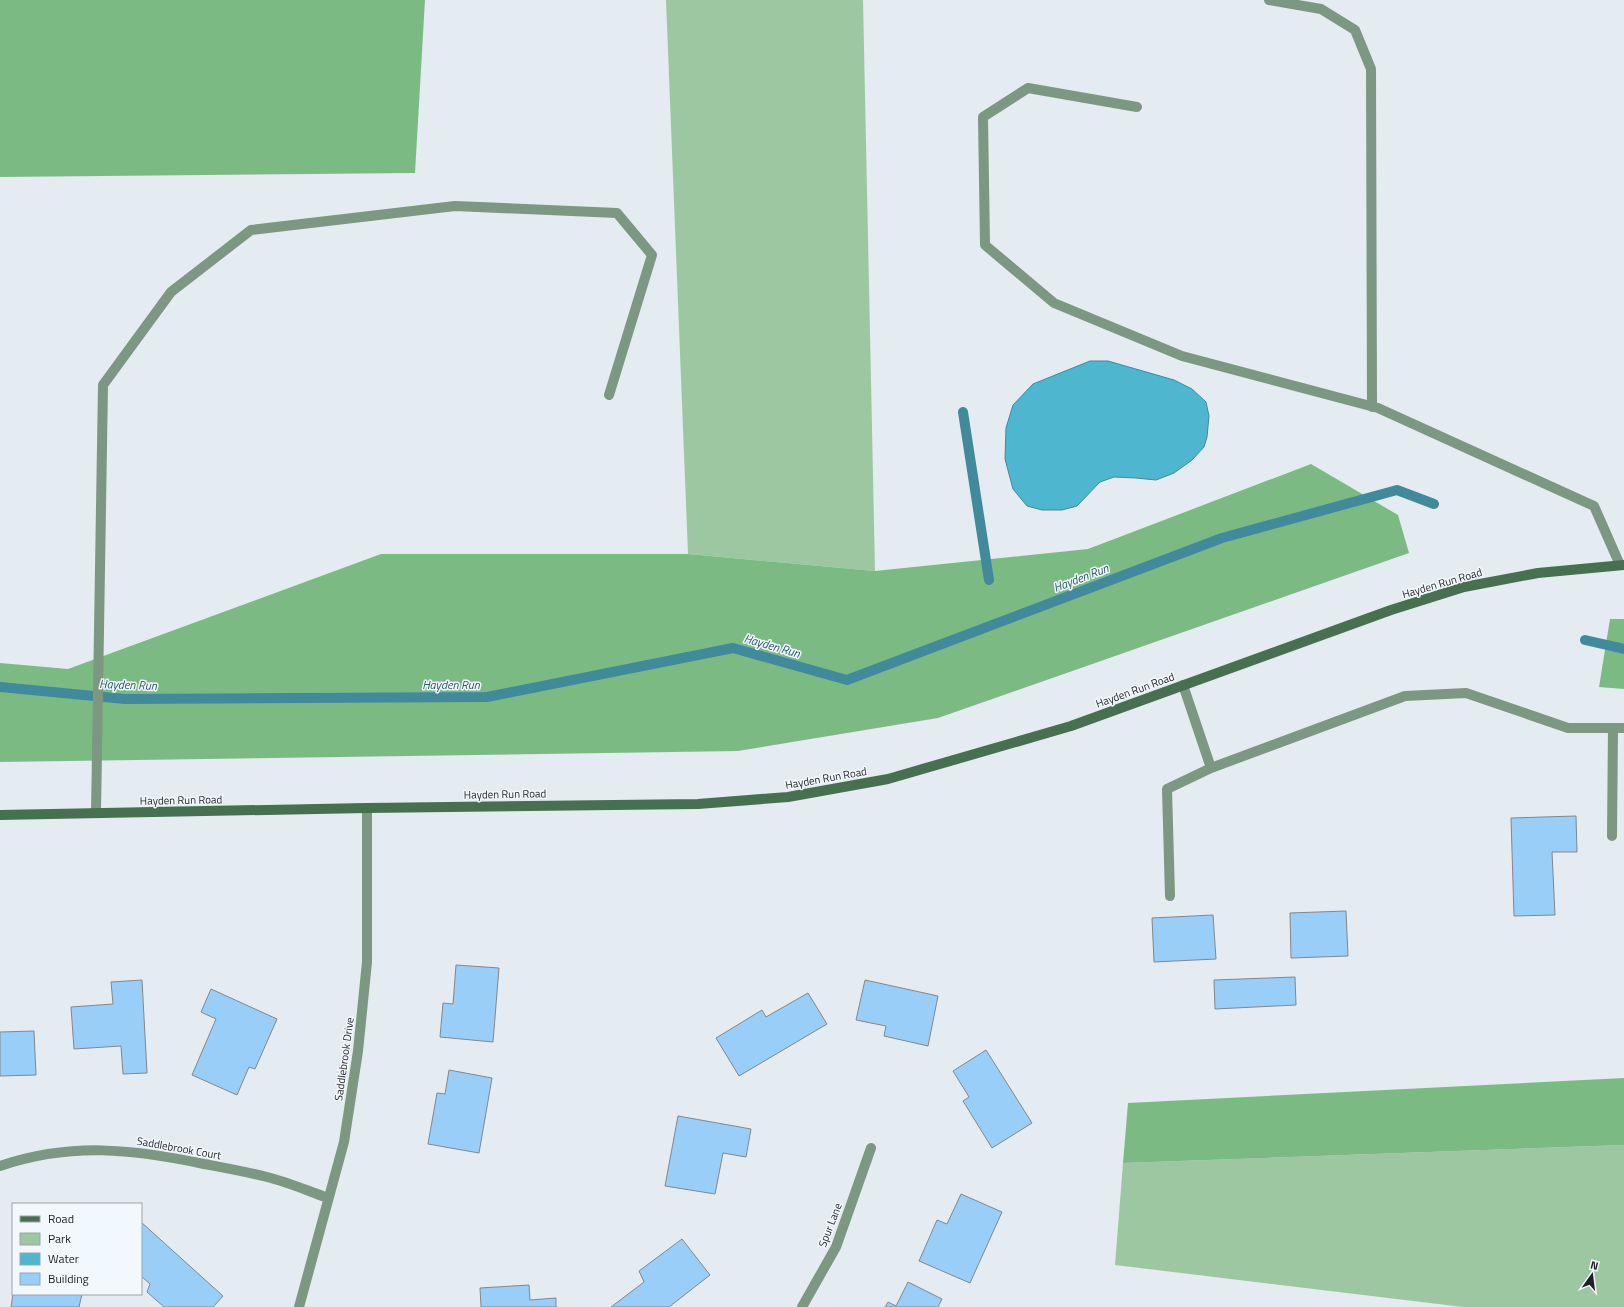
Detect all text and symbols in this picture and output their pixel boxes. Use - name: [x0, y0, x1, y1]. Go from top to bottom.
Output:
- water label: Hayden Run: [1051, 558, 1112, 597]
- street label: Hayden Run Road: [1400, 564, 1484, 602]
- water label: Hayden Run: [742, 628, 803, 663]
- street label: Hayden Run Road: [1093, 668, 1177, 712]
- water label: Hayden Run: [99, 674, 158, 695]
- water label: Hayden Run: [422, 675, 481, 694]
- street label: Hayden Run Road: [784, 763, 868, 793]
- street label: Hayden Run Road: [464, 785, 547, 803]
- street label: Hayden Run Road: [140, 791, 223, 809]
- street label: Saddlebrook Drive: [330, 1016, 358, 1102]
- street label: Saddlebrook Court: [136, 1133, 222, 1163]
- street label: Spur Lane: [814, 1200, 846, 1249]
- legend: [12, 1203, 142, 1295]
- text: Road: [48, 1209, 74, 1228]
- text: Park: [48, 1229, 71, 1248]
- text: Water: [48, 1249, 79, 1268]
- north arrow: [1572, 1255, 1612, 1295]
- text: N: [1589, 1257, 1600, 1274]
- text: Building: [48, 1269, 89, 1288]

